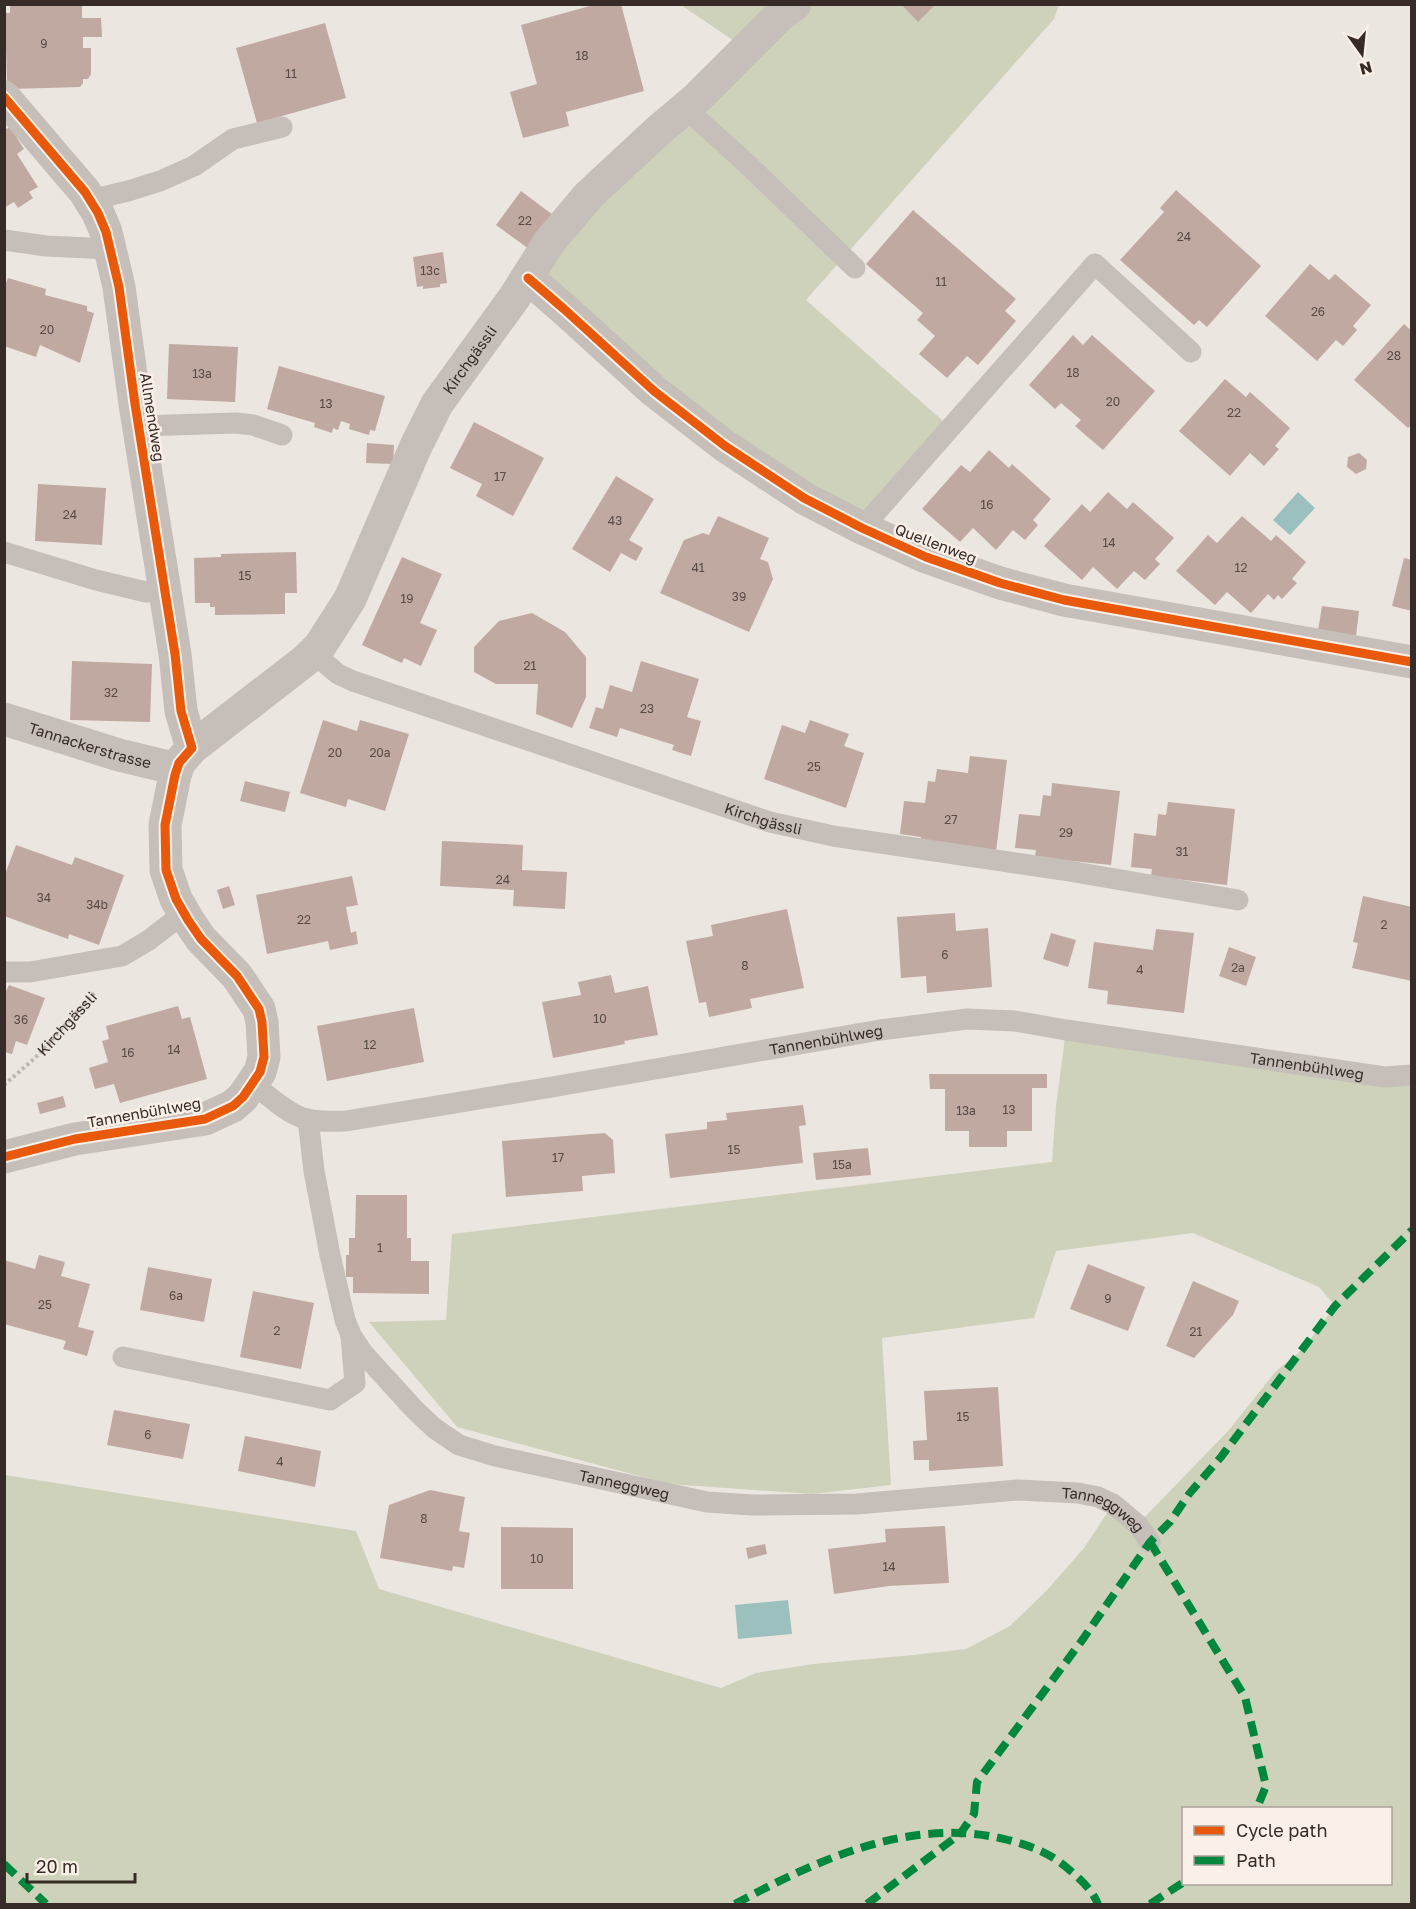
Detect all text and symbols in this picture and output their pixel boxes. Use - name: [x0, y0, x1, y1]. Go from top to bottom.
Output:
- north arrow: [1332, 24, 1392, 84]
- house number: 9: [40, 36, 48, 51]
- house number: 18: [575, 48, 589, 63]
- text: N: [1357, 57, 1374, 80]
- house number: 11: [285, 66, 297, 81]
- house number: 22: [518, 213, 532, 228]
- house number: 24: [1177, 229, 1191, 244]
- house number: 13c: [420, 263, 440, 278]
- house number: 11: [935, 274, 947, 289]
- house number: 26: [1311, 304, 1325, 319]
- house number: 20: [40, 322, 54, 337]
- street label: Kirchgässli: [438, 322, 500, 397]
- house number: 28: [1387, 348, 1401, 363]
- house number: 18: [1066, 365, 1080, 380]
- house number: 13a: [192, 366, 212, 381]
- street label: Allmendweg: [137, 371, 169, 463]
- house number: 20: [1106, 394, 1120, 409]
- house number: 13: [320, 396, 332, 411]
- house number: 22: [1227, 405, 1241, 420]
- house number: 17: [494, 469, 506, 484]
- house number: 16: [980, 497, 994, 512]
- house number: 24: [63, 507, 77, 522]
- house number: 43: [608, 513, 622, 528]
- street label: Quellenweg: [893, 519, 979, 567]
- house number: 14: [1102, 535, 1116, 550]
- house number: 41: [691, 560, 705, 575]
- house number: 12: [1235, 560, 1247, 575]
- house number: 15: [239, 568, 251, 583]
- house number: 39: [732, 589, 746, 604]
- house number: 19: [400, 591, 414, 606]
- house number: 21: [524, 658, 537, 673]
- house number: 32: [104, 685, 118, 700]
- house number: 23: [640, 701, 654, 716]
- street label: Tannackerstrasse: [27, 718, 154, 772]
- house number: 20: [328, 745, 342, 760]
- house number: 20a: [369, 745, 391, 760]
- house number: 25: [807, 759, 821, 774]
- street label: Kirchgässli: [722, 798, 804, 838]
- house number: 27: [944, 812, 958, 827]
- house number: 29: [1059, 825, 1073, 840]
- house number: 31: [1176, 844, 1189, 859]
- house number: 24: [496, 872, 510, 887]
- house number: 34: [37, 890, 51, 905]
- house number: 34b: [86, 897, 108, 912]
- house number: 22: [297, 912, 311, 927]
- house number: 2: [1381, 917, 1388, 932]
- house number: 6: [941, 947, 949, 962]
- house number: 8: [741, 958, 749, 973]
- house number: 2a: [1231, 960, 1245, 975]
- house number: 4: [1136, 962, 1144, 977]
- street label: Kirchgässli: [33, 988, 100, 1059]
- house number: 10: [593, 1011, 607, 1026]
- house number: 36: [14, 1012, 28, 1027]
- street label: Tannenbühlweg: [768, 1021, 884, 1058]
- house number: 12: [364, 1037, 376, 1052]
- house number: 14: [167, 1042, 181, 1057]
- house number: 16: [121, 1045, 135, 1060]
- street label: Tannenbühlweg: [1249, 1048, 1365, 1083]
- street label: Tannenbühlweg: [86, 1093, 202, 1131]
- house number: 13: [1003, 1102, 1015, 1117]
- house number: 13a: [956, 1103, 976, 1118]
- house number: 15: [728, 1142, 740, 1157]
- house number: 17: [552, 1150, 564, 1165]
- house number: 15a: [832, 1157, 852, 1172]
- house number: 1: [377, 1240, 383, 1255]
- house number: 6a: [169, 1288, 183, 1303]
- house number: 9: [1104, 1291, 1112, 1306]
- house number: 25: [38, 1297, 52, 1312]
- house number: 2: [274, 1323, 281, 1338]
- house number: 21: [1190, 1324, 1203, 1339]
- house number: 15: [957, 1409, 969, 1424]
- house number: 6: [144, 1427, 152, 1442]
- house number: 4: [276, 1454, 284, 1469]
- street label: Tanneggweg: [578, 1466, 671, 1503]
- street label: Tanneggweg: [1061, 1483, 1149, 1535]
- house number: 8: [420, 1511, 428, 1526]
- house number: 10: [530, 1551, 544, 1566]
- house number: 14: [882, 1559, 896, 1574]
- legend: [1182, 1807, 1392, 1885]
- text: Cycle path: [1236, 1819, 1328, 1841]
- scale bar: [27, 1846, 135, 1884]
- text: Path: [1236, 1849, 1276, 1871]
- text: 20 m: [36, 1855, 78, 1877]

